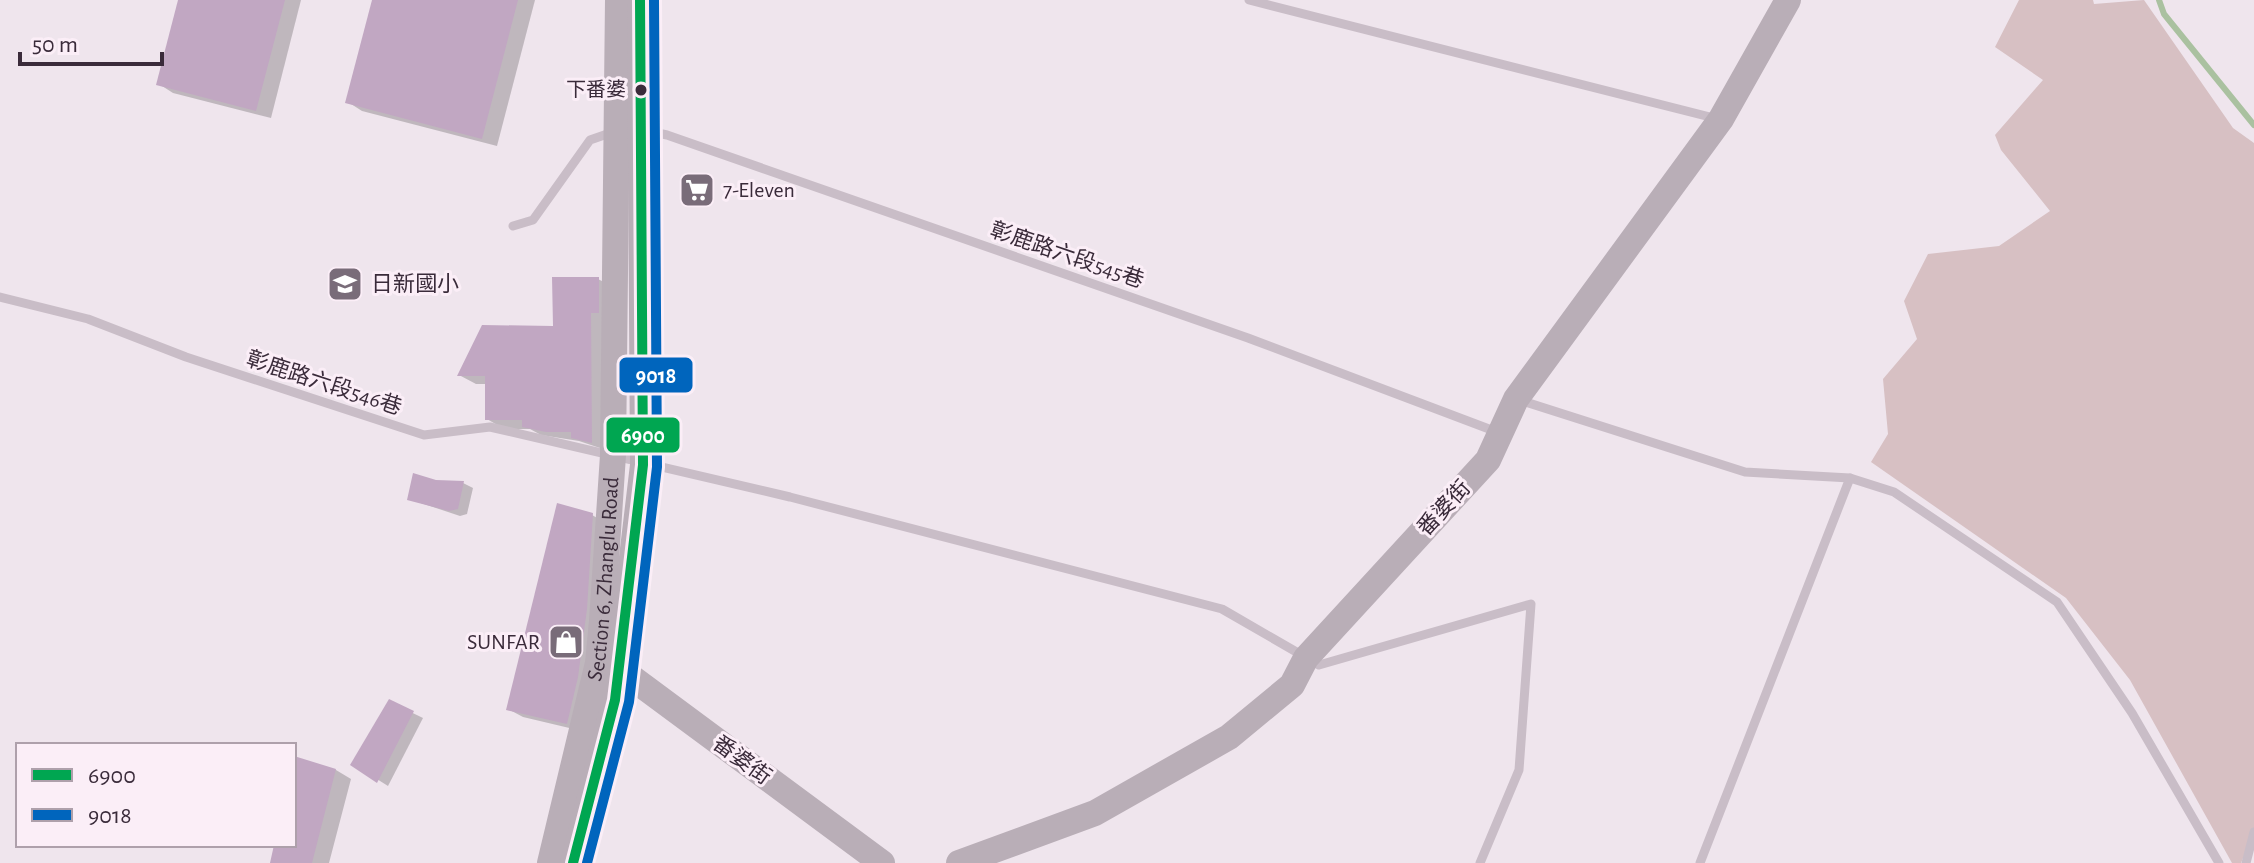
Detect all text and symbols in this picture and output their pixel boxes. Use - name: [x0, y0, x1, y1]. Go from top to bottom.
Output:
- scale bar: [20, 16, 162, 66]
- text: 50 m: [32, 33, 78, 57]
- place label: 下番婆: [566, 79, 626, 100]
- marker: 下番婆: [633, 82, 649, 98]
- supermarket icon: 7-Eleven: [678, 171, 716, 209]
- place label: 7-Eleven: [723, 179, 795, 201]
- street label: 彰鹿路六段545巷: [987, 217, 1147, 292]
- school or university icon: 日新國小: [326, 265, 364, 303]
- place label: 日新國小: [371, 272, 459, 295]
- street label: 彰鹿路六段546巷: [244, 347, 405, 419]
- line badge: 9018: [618, 356, 694, 394]
- text: 9018: [636, 365, 676, 387]
- line badge: 6900: [605, 416, 681, 454]
- text: 6900: [621, 425, 665, 447]
- street label: Section 6, Zhanglu Road: [583, 476, 623, 683]
- street label: 番婆街: [1413, 476, 1475, 540]
- shop icon: SUNFAR: [547, 623, 585, 661]
- place label: SUNFAR: [467, 631, 540, 653]
- street label: 番婆街: [709, 731, 776, 788]
- legend: [16, 743, 296, 847]
- text: 6900: [88, 764, 136, 788]
- text: 9018: [88, 804, 132, 828]

